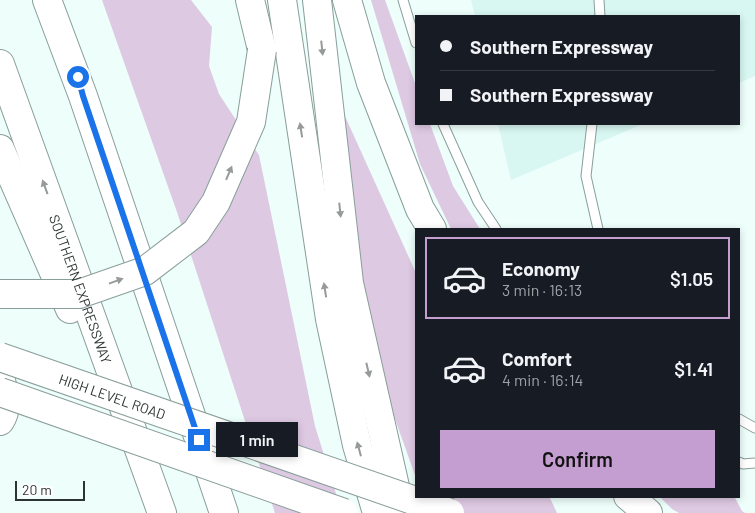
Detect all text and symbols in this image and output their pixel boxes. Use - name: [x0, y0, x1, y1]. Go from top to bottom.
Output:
- text: Southern Expressway: [470, 35, 653, 58]
- one-way arrow: [318, 41, 326, 57]
- route start: [67, 66, 89, 88]
- text: Southern Expressway: [470, 83, 653, 106]
- one-way arrow: [297, 121, 305, 137]
- one-way arrow: [225, 165, 233, 180]
- one-way arrow: [40, 179, 48, 194]
- one-way arrow: [336, 202, 344, 218]
- street label: SOUTHERN EXPRESSWAY: [46, 212, 116, 366]
- icon: car: [442, 256, 487, 301]
- text: Economy: [502, 257, 580, 280]
- text: $1.05: [670, 267, 713, 290]
- one-way arrow: [109, 277, 124, 284]
- text: 3 min · 16:13: [502, 280, 582, 299]
- one-way arrow: [321, 282, 329, 298]
- icon: car: [442, 346, 487, 391]
- text: Comfort: [502, 347, 572, 370]
- text: $1.41: [674, 357, 713, 380]
- one-way arrow: [365, 362, 373, 378]
- street label: HIGH LEVEL ROAD: [57, 370, 168, 422]
- text: 4 min · 16:14: [502, 370, 583, 389]
- callout: 1 min: [216, 422, 299, 458]
- route end: [188, 429, 210, 451]
- text: 1 min: [240, 430, 274, 449]
- button: Confirm: [440, 430, 715, 488]
- one-way arrow: [354, 442, 362, 457]
- scale bar: [15, 478, 85, 501]
- text: 20 m: [22, 481, 52, 498]

